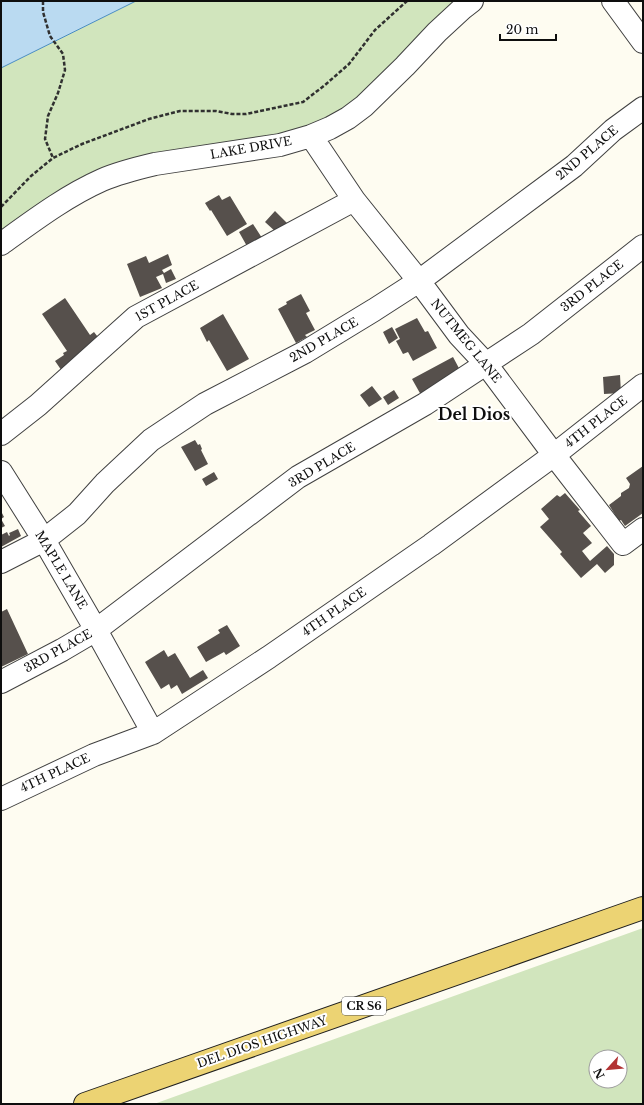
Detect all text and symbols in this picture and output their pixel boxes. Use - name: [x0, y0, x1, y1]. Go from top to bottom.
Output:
- scale bar: [500, 16, 556, 42]
- text: 20 m: [506, 22, 538, 37]
- street label: 2ND PLACE: [553, 122, 621, 183]
- street label: LAKE DRIVE: [209, 133, 293, 162]
- street label: 3RD PLACE: [557, 256, 626, 315]
- street label: 1ST PLACE: [132, 277, 201, 324]
- street label: NUTMEG LANE: [428, 296, 505, 386]
- street label: 2ND PLACE: [287, 314, 361, 365]
- street label: 4TH PLACE: [561, 392, 630, 451]
- district label: Del Dios: [438, 404, 510, 424]
- street label: 3RD PLACE: [286, 439, 358, 490]
- street label: MAPLE LANE: [32, 528, 91, 612]
- street label: 4TH PLACE: [299, 584, 369, 639]
- street label: 3RD PLACE: [21, 626, 95, 675]
- street label: 4TH PLACE: [18, 750, 92, 795]
- road number: CR S6: [342, 997, 386, 1015]
- street label: DEL DIOS HIGHWAY: [195, 1012, 329, 1071]
- north arrow: [588, 1049, 628, 1089]
- text: N: [590, 1065, 608, 1081]

